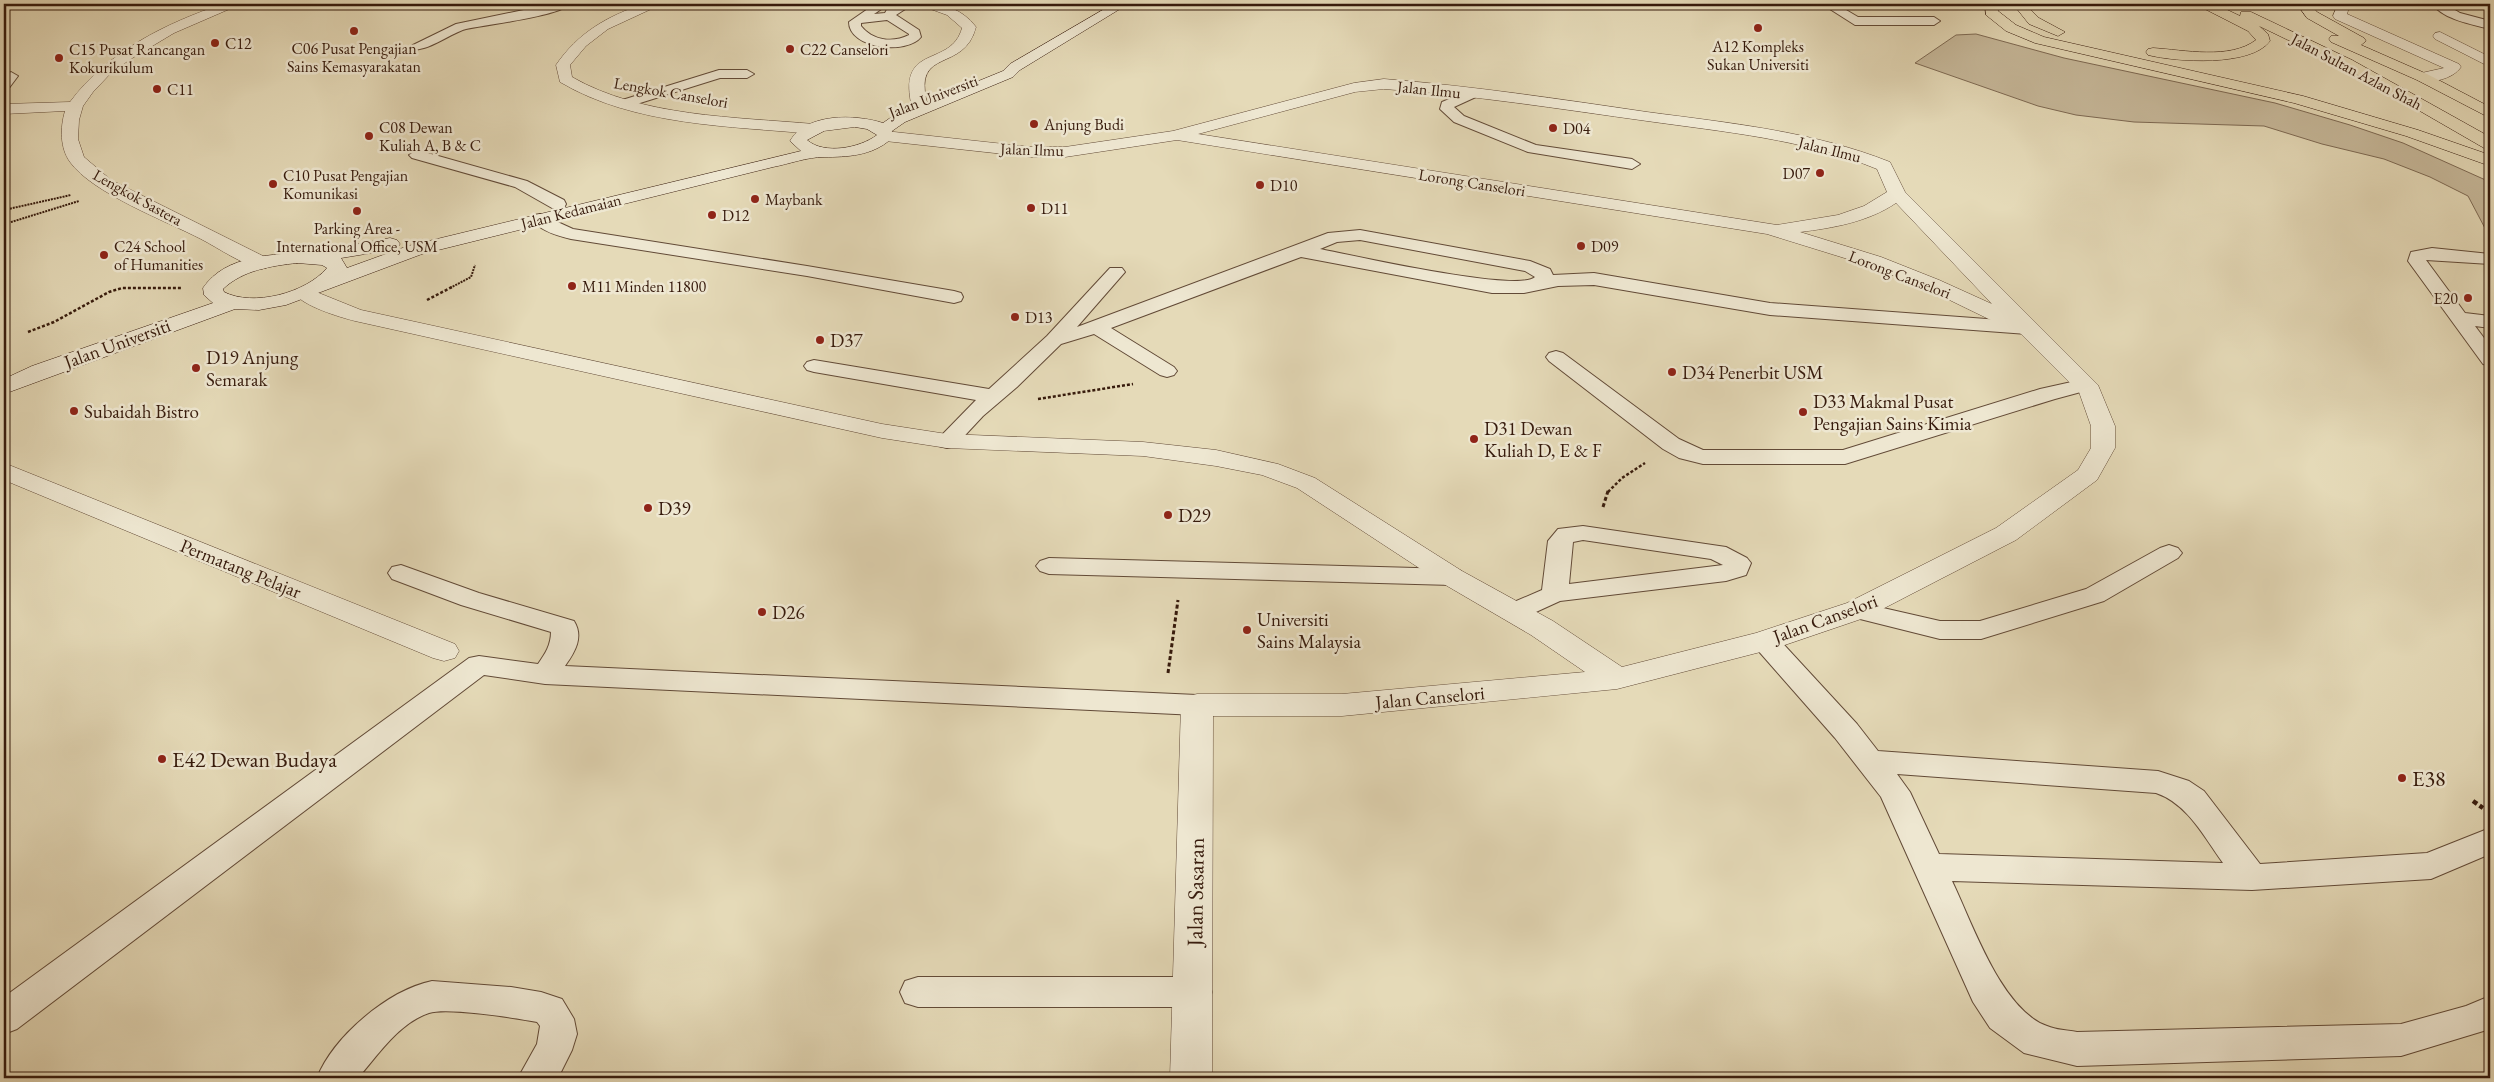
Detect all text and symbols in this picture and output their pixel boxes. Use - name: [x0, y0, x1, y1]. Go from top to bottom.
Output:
- marker: A12 Kompleks Sukan Universiti: [1752, 22, 1764, 34]
- marker: C06 Pusat Pengajian Sains Kemasyarakatan: [348, 25, 360, 37]
- street label: Jalan Sultan Azlan Shah: [2286, 27, 2426, 115]
- place label: C12: [225, 33, 252, 54]
- place label: A12 Kompleks Sukan Universiti: [1707, 36, 1809, 75]
- marker: C12: [209, 37, 221, 49]
- place label: C06 Pusat Pengajian Sains Kemasyarakatan: [287, 38, 422, 77]
- place label: C15 Pusat Rancangan Kokurikulum: [69, 39, 206, 78]
- place label: C22 Canselori: [800, 39, 889, 60]
- marker: C22 Canselori: [784, 43, 796, 55]
- marker: C15 Pusat Rancangan Kokurikulum: [53, 52, 65, 64]
- street label: Jalan Universiti: [884, 70, 981, 124]
- street label: Lengkok Canselori: [612, 72, 730, 113]
- street label: Jalan Ilmu: [1394, 76, 1462, 103]
- place label: C11: [167, 79, 194, 100]
- marker: C11: [151, 83, 163, 95]
- place label: Anjung Budi: [1043, 114, 1124, 135]
- place label: C08 Dewan Kuliah A, B & C: [379, 117, 481, 156]
- marker: Anjung Budi: [1028, 118, 1040, 130]
- place label: D04: [1563, 118, 1591, 139]
- marker: D04: [1547, 122, 1559, 134]
- marker: C08 Dewan Kuliah A, B & C: [363, 130, 375, 142]
- street label: Jalan Ilmu: [1794, 131, 1864, 168]
- street label: Jalan Ilmu: [998, 138, 1065, 161]
- place label: D07: [1783, 163, 1810, 184]
- street label: Lengkok Sastera: [89, 164, 187, 231]
- street label: Lorong Canselori: [1417, 164, 1527, 201]
- place label: C10 Pusat Pengajian Komunikasi: [283, 165, 409, 204]
- marker: D07: [1814, 167, 1826, 179]
- place label: D10: [1270, 175, 1298, 196]
- marker: C10 Pusat Pengajian Komunikasi: [267, 178, 279, 190]
- marker: D10: [1254, 179, 1266, 191]
- street label: Jalan Kedamaian: [517, 189, 624, 235]
- place label: Maybank: [765, 189, 823, 210]
- marker: Maybank: [749, 193, 761, 205]
- place label: D11: [1041, 198, 1068, 219]
- marker: D11: [1025, 202, 1037, 214]
- marker: Parking Area - International Office, USM: [351, 205, 363, 217]
- place label: D12: [722, 205, 750, 226]
- marker: D12: [706, 209, 718, 221]
- place label: Parking Area - International Office, USM: [276, 218, 438, 257]
- place label: C24 School of Humanities: [114, 236, 203, 275]
- place label: D09: [1591, 236, 1619, 257]
- marker: D09: [1575, 240, 1587, 252]
- street label: Lorong Canselori: [1846, 245, 1954, 304]
- marker: C24 School of Humanities: [98, 249, 110, 261]
- place label: M11 Minden 11800: [582, 276, 706, 297]
- marker: M11 Minden 11800: [566, 280, 578, 292]
- place label: E20: [2434, 288, 2458, 309]
- marker: E20: [2462, 292, 2474, 304]
- place label: D13: [1025, 307, 1053, 328]
- marker: D13: [1009, 311, 1021, 323]
- street label: Jalan Universiti: [59, 312, 174, 375]
- place label: D37: [830, 328, 863, 353]
- marker: D37: [814, 334, 826, 346]
- place label: D19 Anjung Semarak: [206, 345, 299, 392]
- place label: D34 Penerbit USM: [1682, 360, 1823, 385]
- marker: D19 Anjung Semarak: [190, 362, 202, 374]
- marker: D34 Penerbit USM: [1666, 366, 1678, 378]
- place label: D33 Makmal Pusat Pengajian Sains Kimia: [1813, 389, 1972, 436]
- place label: Subaidah Bistro: [84, 399, 199, 424]
- marker: Subaidah Bistro: [68, 405, 80, 417]
- marker: D33 Makmal Pusat Pengajian Sains Kimia: [1797, 406, 1809, 418]
- place label: D31 Dewan Kuliah D, E & F: [1484, 416, 1602, 463]
- marker: D31 Dewan Kuliah D, E & F: [1468, 433, 1480, 445]
- place label: D39: [658, 496, 691, 521]
- marker: D39: [642, 502, 654, 514]
- place label: D29: [1178, 503, 1211, 528]
- marker: D29: [1162, 509, 1174, 521]
- street label: Permatang Pelajar: [177, 533, 306, 604]
- street label: Jalan Canselori: [1768, 588, 1881, 650]
- place label: D26: [772, 600, 805, 625]
- marker: D26: [756, 606, 768, 618]
- place label: Universiti Sains Malaysia: [1257, 607, 1361, 654]
- marker: Universiti Sains Malaysia: [1241, 624, 1253, 636]
- street label: Jalan Canselori: [1372, 680, 1486, 715]
- place label: E42 Dewan Budaya: [172, 745, 337, 774]
- marker: E42 Dewan Budaya: [156, 753, 168, 765]
- place label: E38: [2412, 764, 2446, 793]
- marker: E38: [2396, 772, 2408, 784]
- street label: Jalan Sasaran: [1180, 837, 1211, 949]

